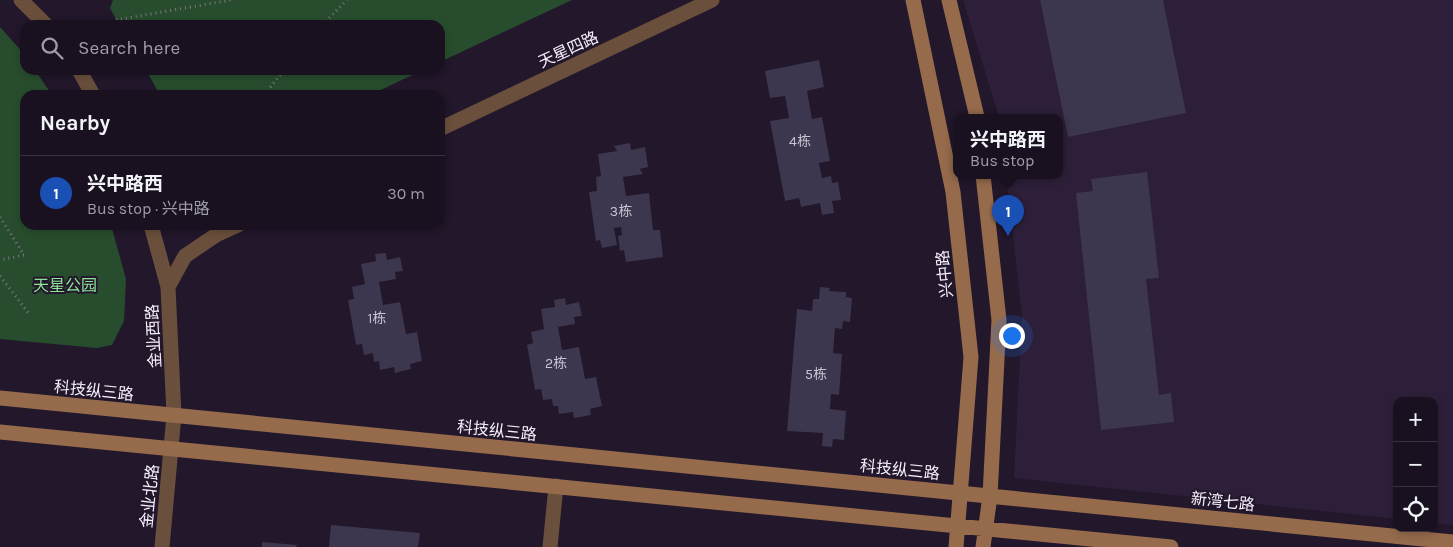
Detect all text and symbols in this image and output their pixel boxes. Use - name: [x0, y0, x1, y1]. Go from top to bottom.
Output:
- search box: [20, 20, 445, 75]
- street label: 天星四路: [535, 27, 601, 72]
- icon: search: [38, 34, 66, 62]
- text: Search here: [78, 37, 180, 59]
- text: Nearby: [40, 111, 110, 135]
- popup: [953, 114, 1063, 179]
- text: 兴中路西: [970, 129, 1046, 151]
- house number: 4栋: [789, 133, 811, 150]
- text: Bus stop: [970, 151, 1034, 170]
- text: 兴中路西: [87, 173, 163, 195]
- text: 1: [53, 184, 59, 203]
- text: 30 m: [387, 184, 425, 203]
- pin: 1: [992, 195, 1024, 236]
- text: Bus stop · 兴中路: [87, 199, 210, 218]
- house number: 3栋: [610, 203, 632, 220]
- street label: 兴中路: [933, 249, 956, 299]
- park label: 天星公园: [33, 276, 97, 295]
- street label: 金业西路: [142, 304, 165, 368]
- house number: 1栋: [368, 310, 386, 327]
- your location: [999, 323, 1025, 349]
- house number: 2栋: [545, 355, 567, 372]
- house number: 5栋: [805, 366, 827, 383]
- street label: 科技纵三路: [53, 377, 135, 404]
- map controls: [1393, 397, 1438, 532]
- button: +: [1393, 397, 1438, 442]
- street label: 科技纵三路: [456, 417, 538, 444]
- button: −: [1393, 442, 1438, 487]
- street label: 科技纵三路: [859, 456, 941, 483]
- street label: 金业北路: [137, 463, 162, 529]
- button: locate: [1393, 487, 1438, 532]
- street label: 新湾七路: [1190, 489, 1256, 514]

